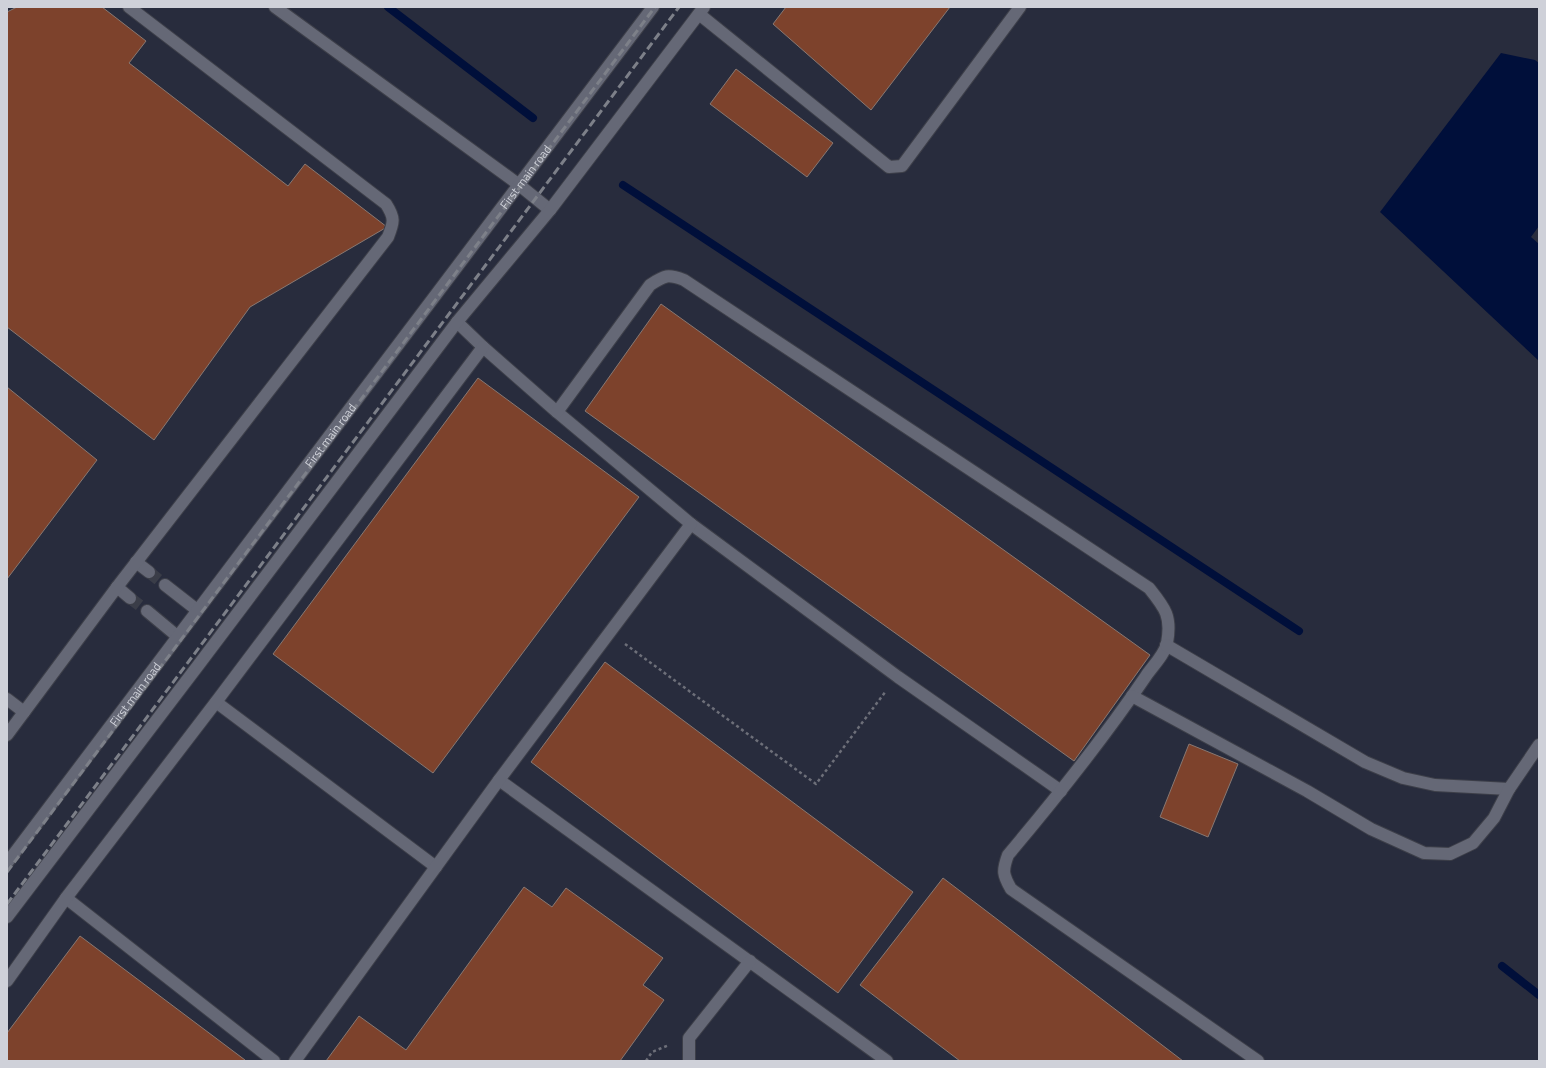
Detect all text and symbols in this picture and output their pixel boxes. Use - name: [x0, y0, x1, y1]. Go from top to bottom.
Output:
- street label: First main road: [495, 140, 556, 213]
- street label: First main road: [299, 399, 360, 471]
- street label: First main road: [104, 658, 165, 730]

